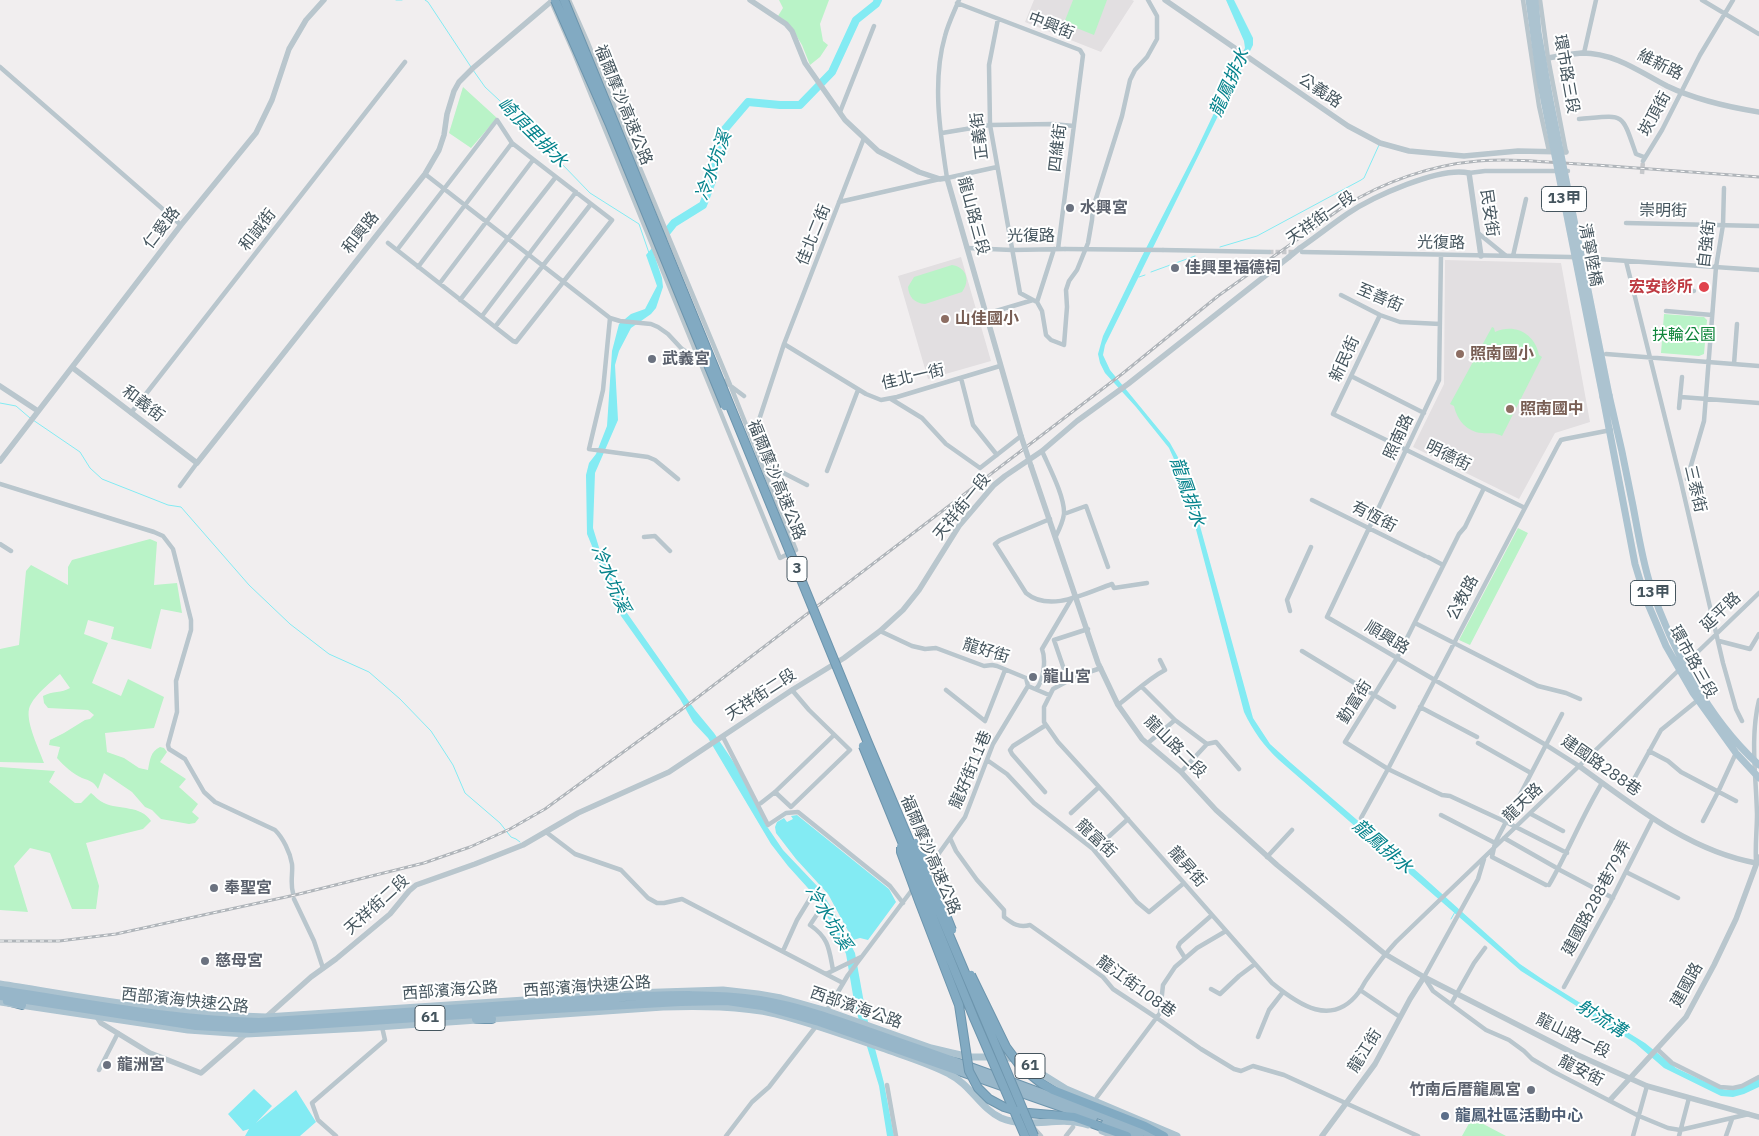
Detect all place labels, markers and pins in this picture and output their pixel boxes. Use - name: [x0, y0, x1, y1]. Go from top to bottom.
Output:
- place label: 水興宮: [1080, 198, 1128, 218]
- marker: 水興宮: [1064, 202, 1076, 214]
- place label: 佳興里福德祠: [1185, 258, 1281, 278]
- marker: 佳興里福德祠: [1169, 262, 1181, 274]
- place label: 宏安診所: [1629, 277, 1693, 297]
- marker: 宏安診所: [1697, 280, 1711, 294]
- place label: 山佳國小: [955, 309, 1019, 329]
- marker: 山佳國小: [939, 313, 951, 325]
- place label: 照南國小: [1470, 344, 1534, 364]
- marker: 照南國小: [1454, 348, 1466, 360]
- place label: 武義宮: [662, 349, 710, 369]
- marker: 武義宮: [646, 353, 658, 365]
- place label: 照南國中: [1520, 399, 1584, 419]
- marker: 照南國中: [1504, 403, 1516, 415]
- place label: 龍山宮: [1043, 667, 1091, 687]
- marker: 龍山宮: [1027, 671, 1039, 683]
- place label: 奉聖宮: [224, 878, 272, 898]
- marker: 奉聖宮: [208, 882, 220, 894]
- place label: 慈母宮: [215, 951, 263, 971]
- marker: 慈母宮: [199, 955, 211, 967]
- place label: 龍洲宮: [117, 1055, 165, 1075]
- marker: 龍洲宮: [101, 1059, 113, 1071]
- place label: 竹南后厝龍鳳宮: [1409, 1080, 1521, 1100]
- marker: 竹南后厝龍鳳宮: [1525, 1084, 1537, 1096]
- place label: 龍鳳社區活動中心: [1455, 1106, 1583, 1126]
- marker: 龍鳳社區活動中心: [1439, 1110, 1451, 1122]

